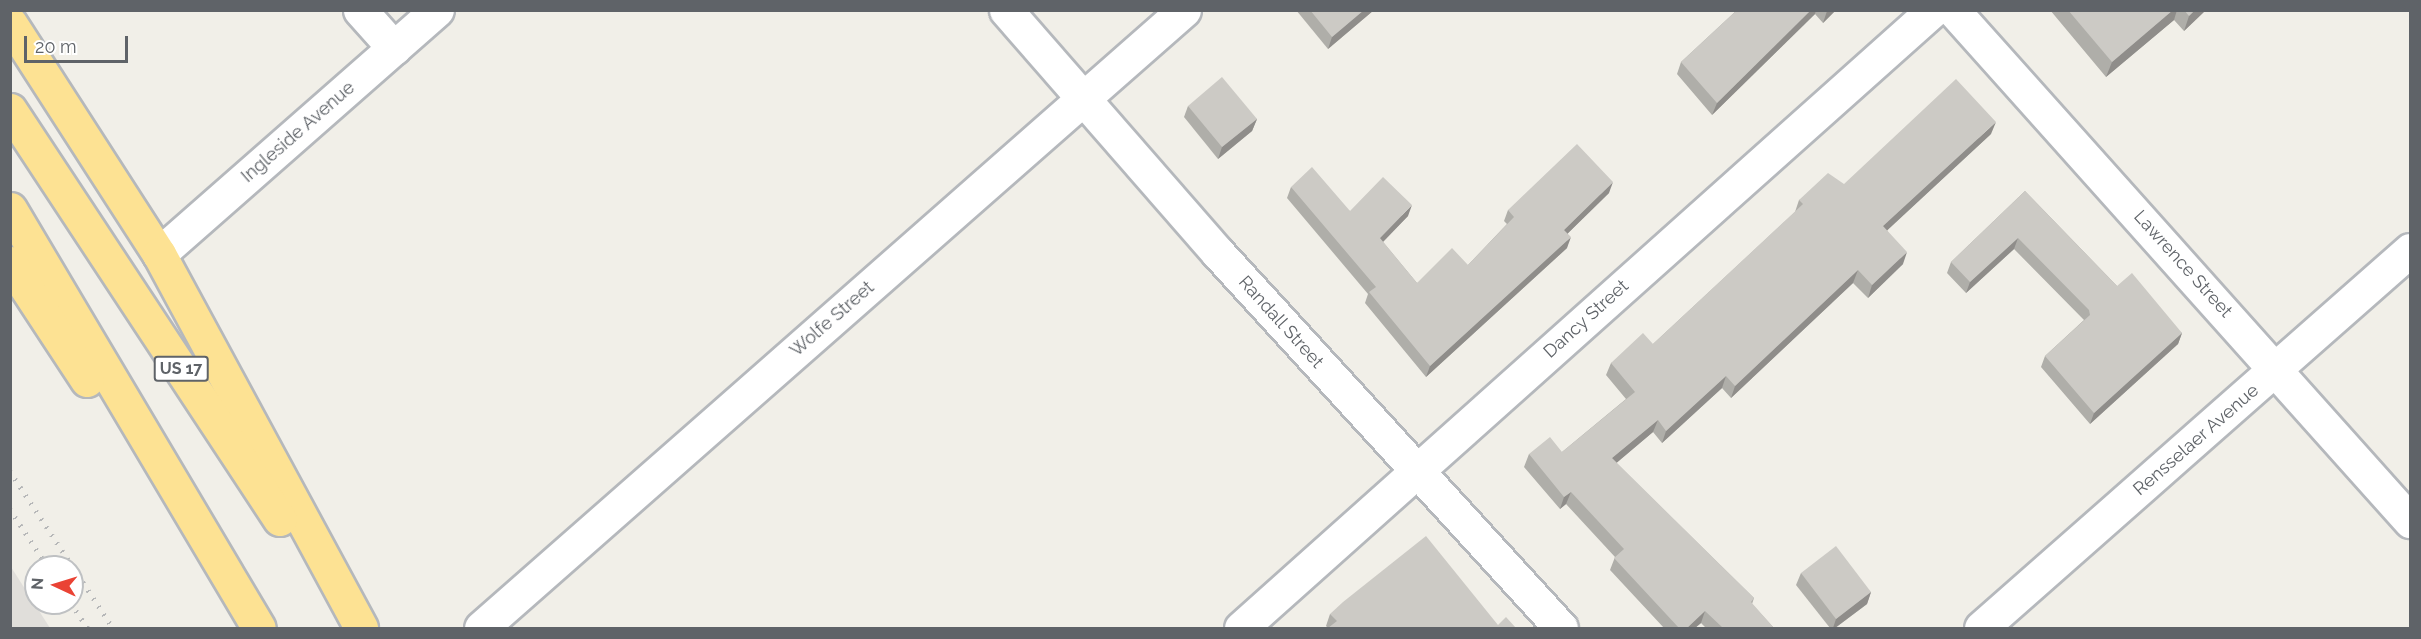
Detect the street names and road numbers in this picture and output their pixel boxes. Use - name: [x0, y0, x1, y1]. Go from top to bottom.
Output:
- street label: Ingleside Avenue: [237, 77, 359, 187]
- street label: Lawrence Street: [2129, 206, 2237, 322]
- street label: Randall Street: [1234, 271, 1328, 373]
- street label: Dancy Street: [1539, 275, 1633, 363]
- street label: Wolfe Street: [786, 277, 878, 361]
- road number: US 17: [152, 356, 210, 382]
- street label: Rensselaer Avenue: [2129, 379, 2263, 501]

